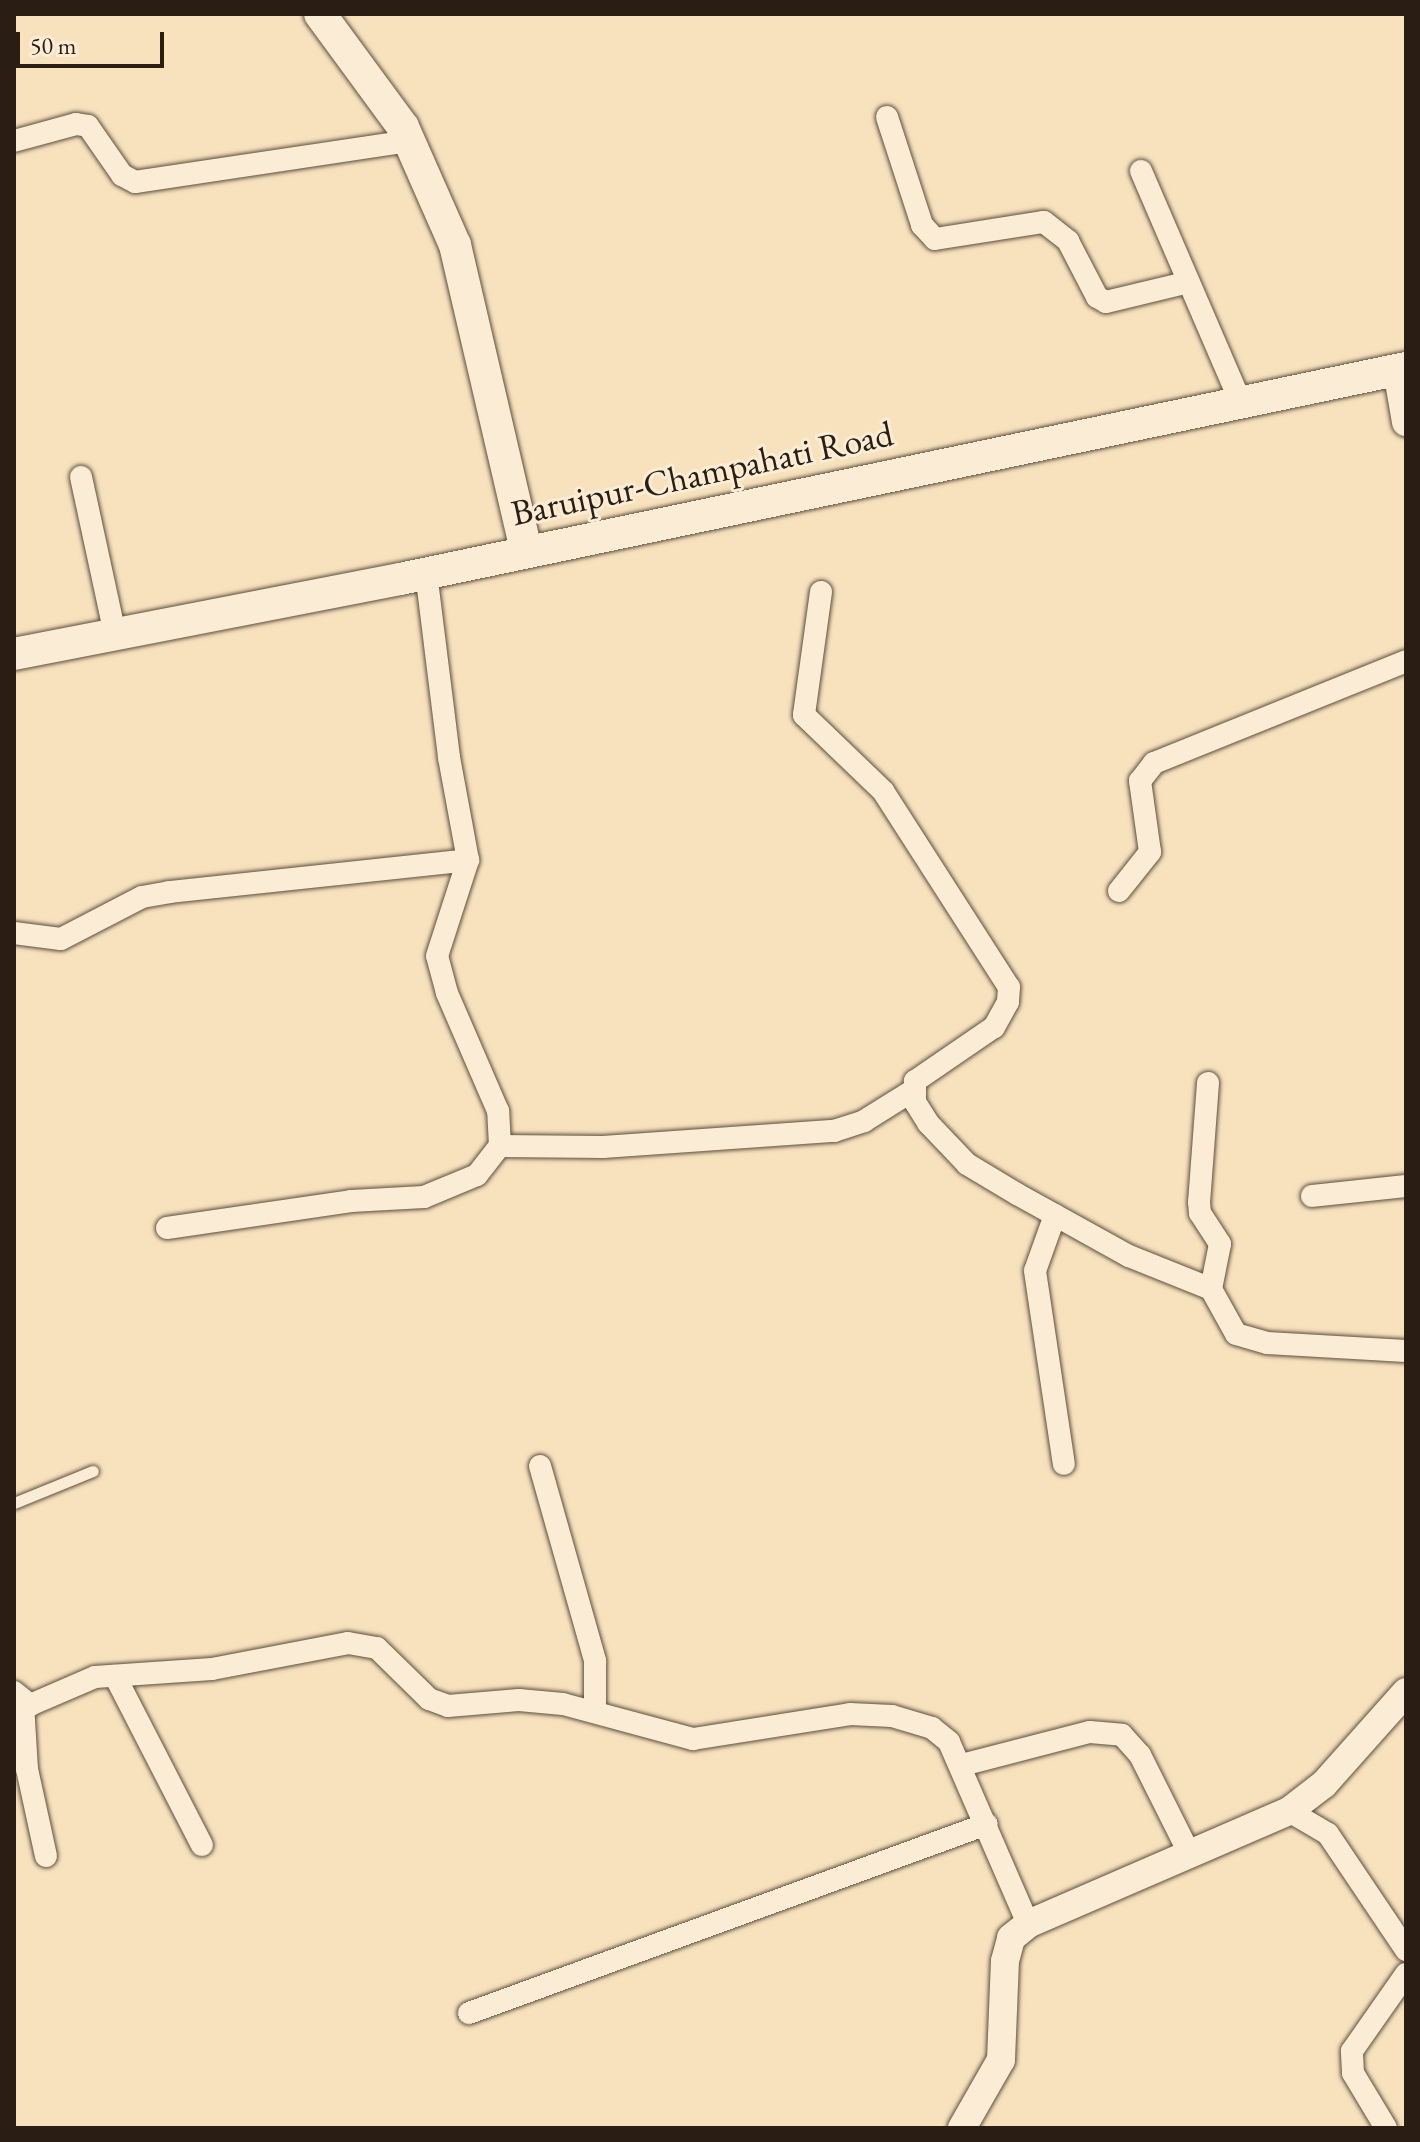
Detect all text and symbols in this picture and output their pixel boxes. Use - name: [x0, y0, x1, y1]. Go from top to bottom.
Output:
- scale bar: [20, 16, 168, 66]
- text: 50 m: [30, 30, 77, 61]
- street label: Baruipur-Champahati Road: [507, 411, 897, 535]

